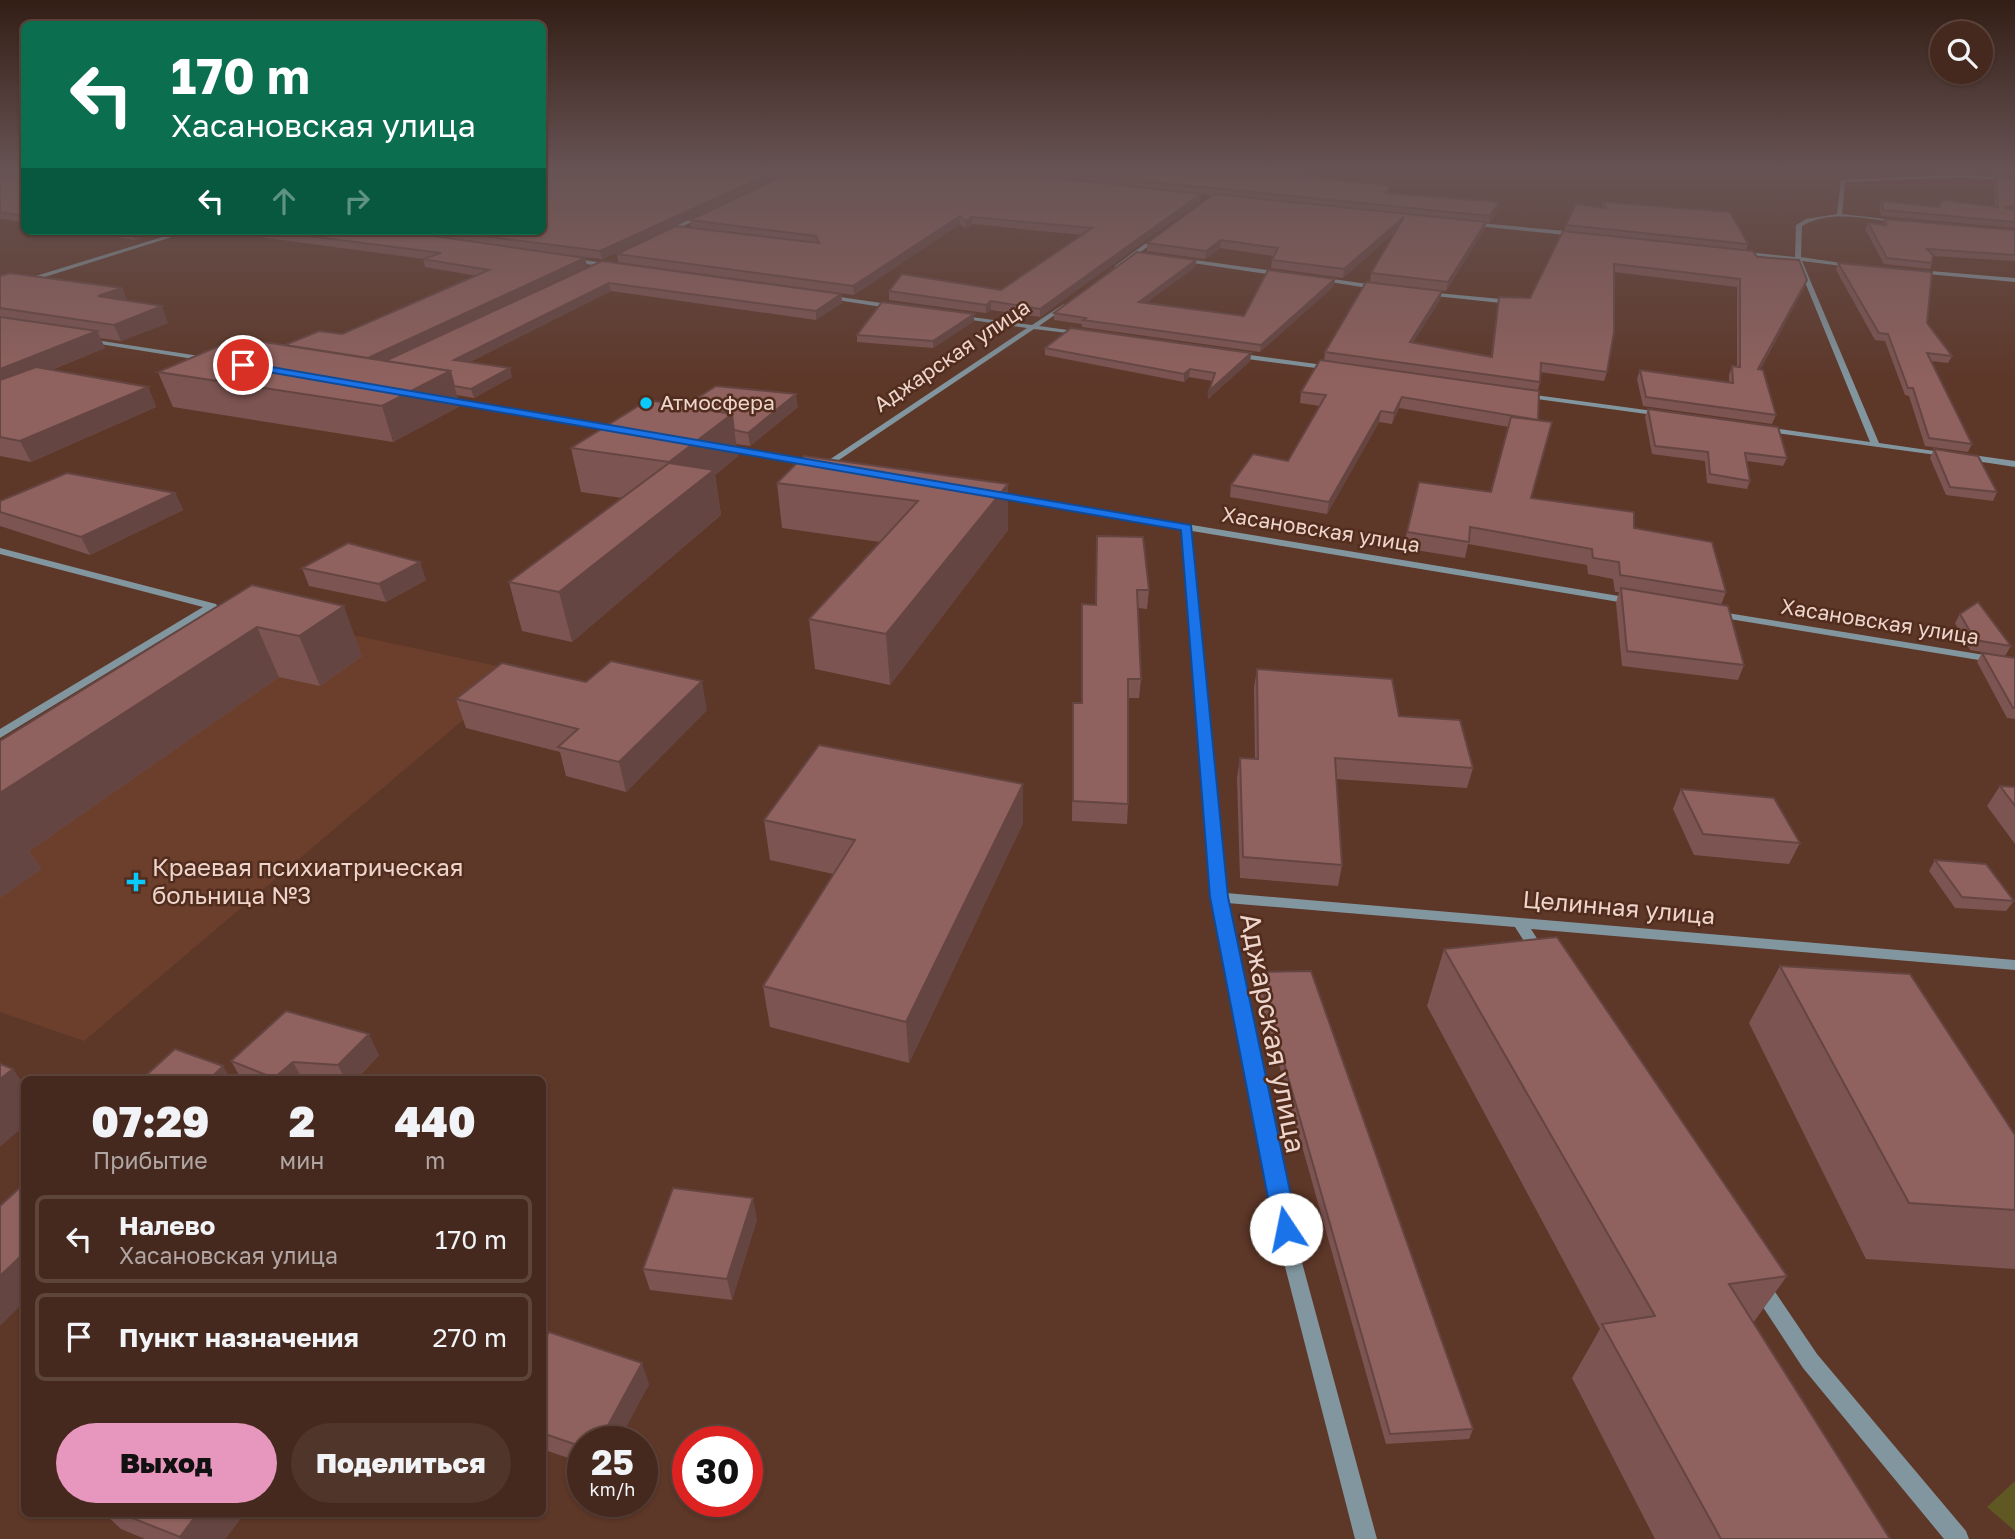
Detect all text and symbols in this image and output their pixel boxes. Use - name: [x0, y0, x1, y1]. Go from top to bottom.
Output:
- map controls: [1930, 21, 1993, 84]
- button: search: [1930, 21, 1993, 84]
- text: 170 m: [171, 46, 310, 105]
- icon: left: [56, 49, 147, 140]
- text: Хасановская улица: [171, 106, 476, 144]
- icon: left: [192, 182, 230, 220]
- icon: ahead: [265, 182, 303, 220]
- icon: right: [338, 182, 376, 220]
- street label: Аджарская улица: [868, 293, 1034, 417]
- pin: [213, 335, 273, 395]
- icon: arrive: [224, 346, 262, 384]
- place label: Атмосфера: [660, 389, 775, 415]
- marker: Атмосфера: [638, 395, 654, 411]
- street label: Хасановская улица: [1220, 501, 1422, 557]
- street label: Хасановская улица: [1779, 593, 1981, 649]
- place label: Краевая психиатрическая больница №3: [152, 852, 463, 909]
- marker: Краевая психиатрическая больница №3: [126, 872, 146, 892]
- street label: Целинная улица: [1522, 884, 1717, 929]
- street label: Аджарская улица: [1234, 910, 1313, 1156]
- text: 07:29: [91, 1096, 209, 1146]
- text: 2: [289, 1096, 315, 1146]
- text: 440: [395, 1096, 476, 1146]
- text: Прибытие: [93, 1146, 208, 1174]
- text: мин: [280, 1146, 324, 1174]
- text: m: [425, 1146, 445, 1174]
- position arrow: [1249, 1192, 1323, 1266]
- text: Налево: [119, 1210, 215, 1241]
- icon: left: [60, 1220, 98, 1258]
- text: 170 m: [435, 1224, 507, 1255]
- text: Хасановская улица: [119, 1241, 338, 1269]
- icon: arrive: [60, 1318, 98, 1356]
- text: Пункт назначения: [119, 1322, 359, 1353]
- text: 270 m: [433, 1322, 507, 1353]
- button: Выход: [56, 1423, 277, 1503]
- button: Поделиться: [291, 1423, 511, 1503]
- speed limit sign: 30: [672, 1426, 763, 1517]
- text: 25: [591, 1441, 634, 1483]
- text: km/h: [590, 1478, 635, 1500]

